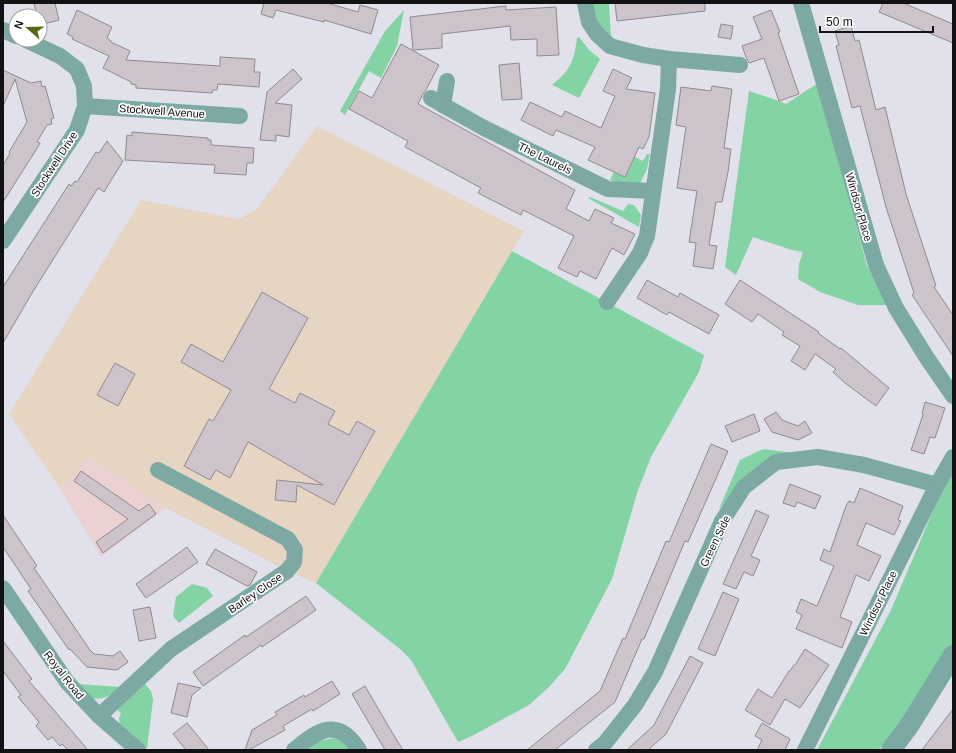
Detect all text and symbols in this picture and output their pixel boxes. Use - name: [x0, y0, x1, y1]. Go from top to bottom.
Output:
- north arrow: [8, 8, 48, 48]
- scale bar: [820, 8, 933, 34]
- text: 50 m: [826, 15, 853, 29]
- text: N: [12, 19, 26, 30]
- street label: Stockwell Avenue: [119, 102, 205, 120]
- street label: Stockwell Drive: [28, 129, 80, 199]
- street label: The Laurels: [516, 140, 574, 176]
- street label: Windsor Place: [843, 171, 875, 243]
- street label: Green Side: [697, 513, 733, 569]
- street label: Windsor Place: [857, 568, 899, 638]
- street label: Barley Close: [226, 571, 284, 615]
- street label: Royal Road: [42, 649, 86, 701]

